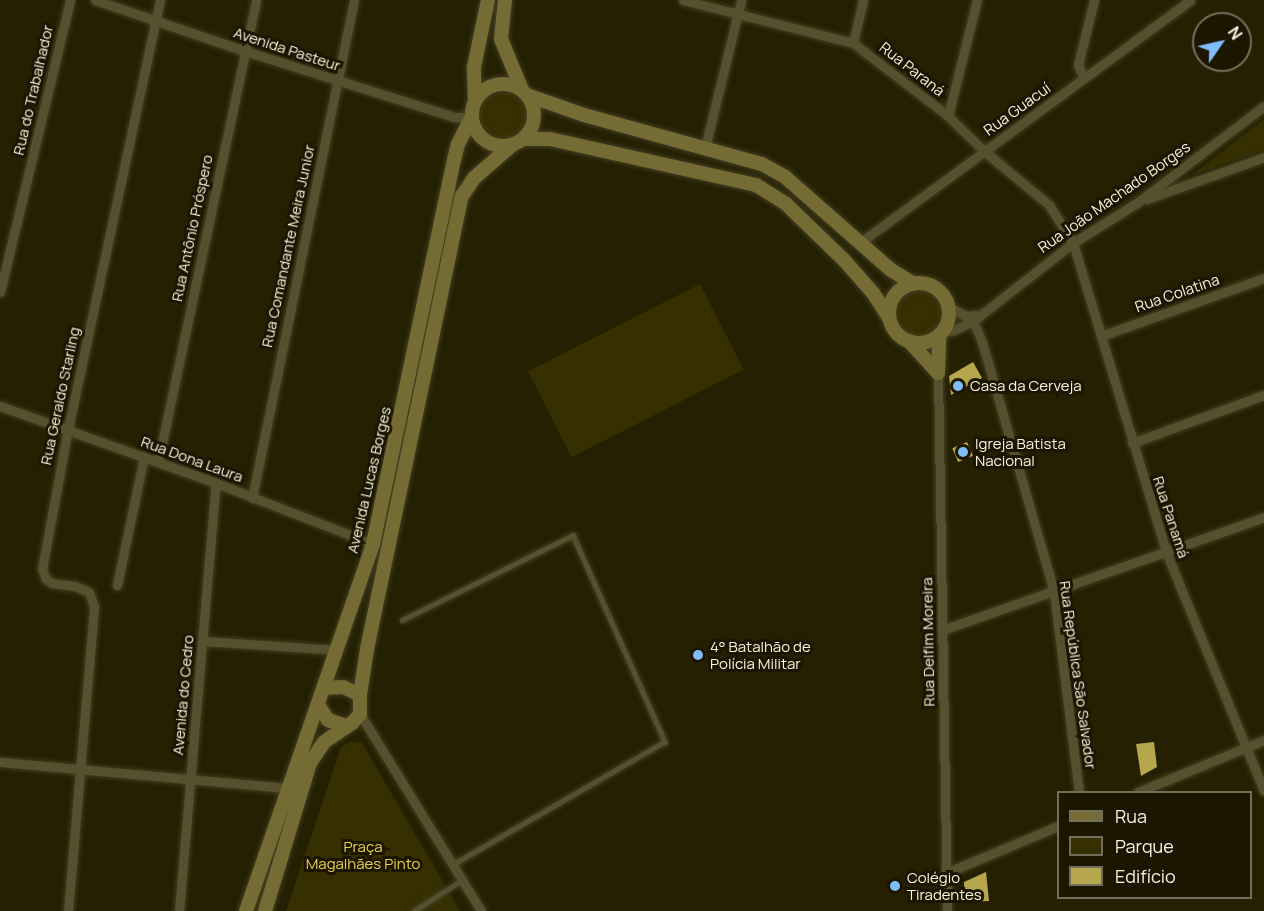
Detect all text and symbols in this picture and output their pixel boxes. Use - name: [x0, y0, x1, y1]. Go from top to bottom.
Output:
- north arrow: [1192, 12, 1252, 72]
- text: N: [1223, 22, 1248, 44]
- street label: Rua do Trabalhador: [9, 23, 57, 157]
- street label: Avenida Pasteur: [231, 23, 343, 75]
- street label: Rua Paraná: [876, 38, 948, 100]
- street label: Rua Guacuí: [980, 79, 1054, 139]
- street label: Rua João Machado Borges: [1034, 138, 1194, 256]
- street label: Rua Comandante Meira Junior: [258, 143, 318, 349]
- street label: Rua Antônio Próspero: [168, 153, 216, 303]
- street label: Rua Colatina: [1133, 270, 1221, 316]
- street label: Rua Geraldo Starling: [37, 325, 83, 467]
- place label: Casa da Cerveja: [970, 377, 1082, 395]
- marker: Casa da Cerveja: [951, 379, 965, 393]
- street label: Avenida Lucas Borges: [343, 405, 395, 555]
- street label: Rua Dona Laura: [139, 432, 245, 486]
- place label: Igreja Batista Nacional: [975, 434, 1066, 469]
- marker: Igreja Batista Nacional: [956, 445, 970, 459]
- street label: Rua Panamá: [1149, 474, 1193, 560]
- street label: Rua Delfim Moreira: [918, 577, 938, 707]
- street label: Rua República São Salvador: [1056, 580, 1100, 770]
- street label: Avenida do Cedro: [169, 634, 197, 756]
- place label: 4° Batalhão de Polícia Militar: [710, 637, 811, 672]
- marker: 4° Batalhão de Polícia Militar: [691, 648, 705, 662]
- legend: [1057, 791, 1252, 899]
- text: Rua: [1115, 804, 1147, 828]
- text: Parque: [1115, 834, 1174, 858]
- park label: Praça Magalhães Pinto: [306, 837, 420, 872]
- text: Edifício: [1115, 864, 1176, 888]
- place label: Colégio Tiradentes: [907, 868, 982, 903]
- marker: Colégio Tiradentes: [888, 879, 902, 893]

